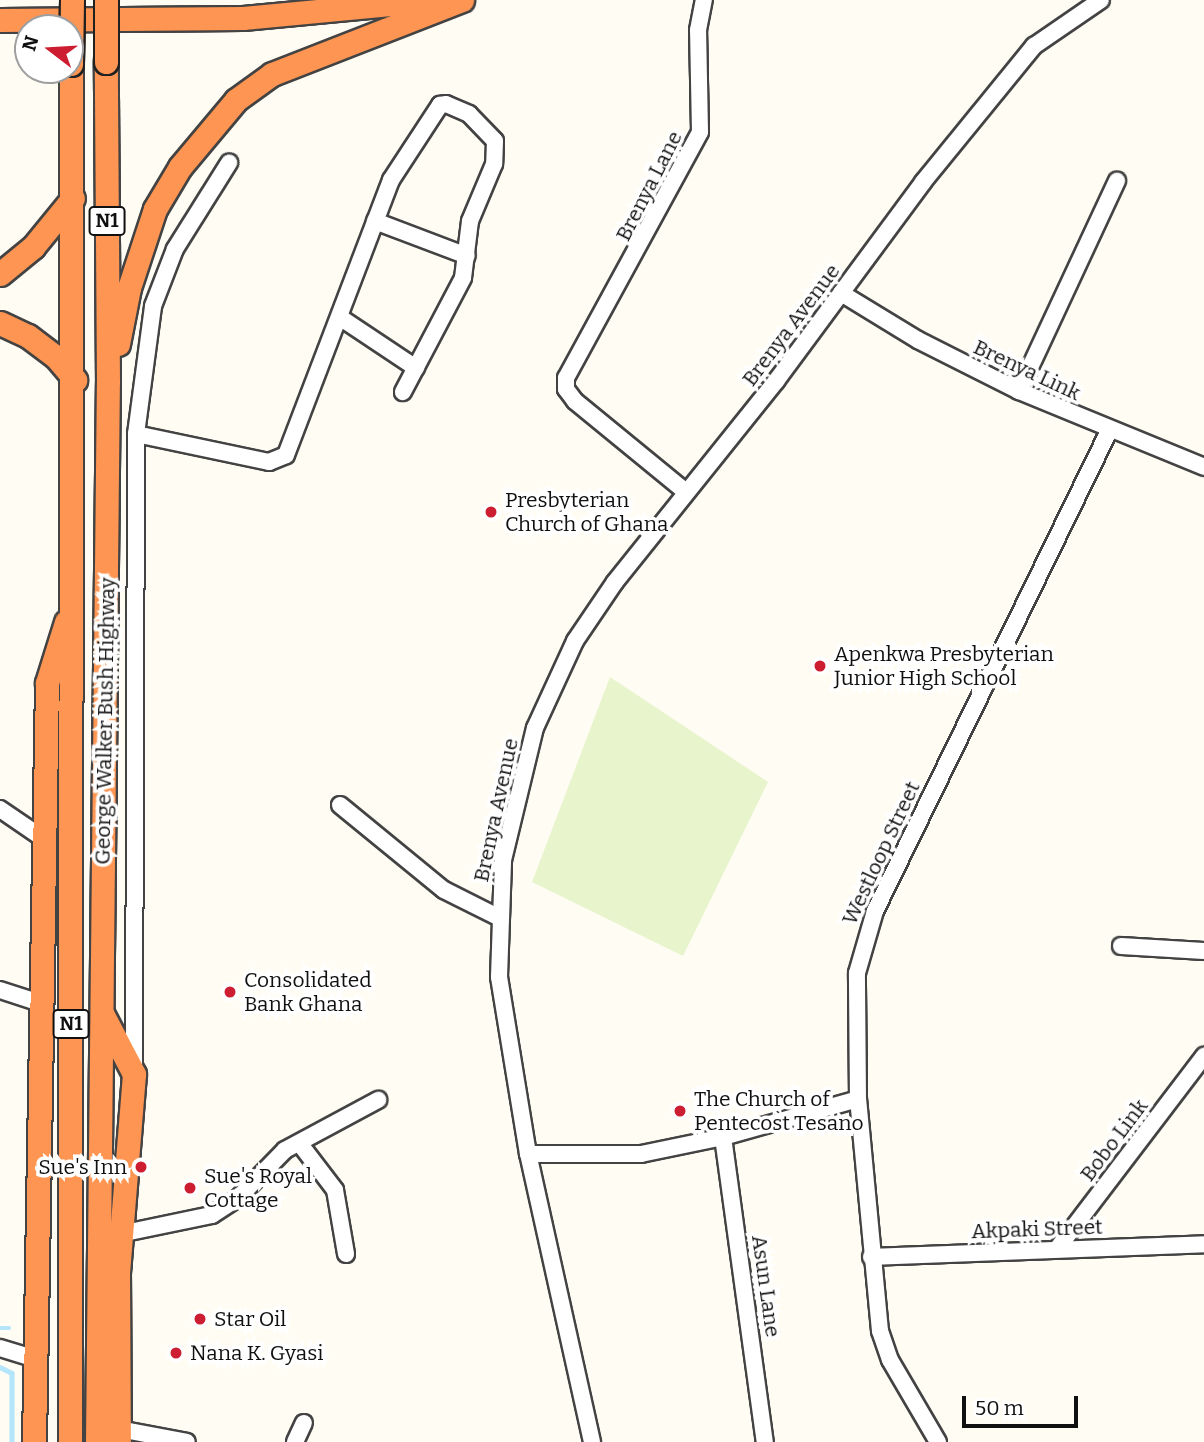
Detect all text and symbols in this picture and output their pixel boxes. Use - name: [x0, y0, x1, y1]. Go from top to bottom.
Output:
- north arrow: [14, 14, 84, 84]
- text: N: [17, 33, 43, 54]
- street label: Brenya Lane: [611, 127, 687, 245]
- road number: N1: [88, 206, 126, 236]
- street label: Brenya Avenue: [737, 259, 845, 391]
- street label: Brenya Link: [969, 334, 1085, 406]
- place label: Presbyterian Church of Ghana: [505, 487, 669, 537]
- marker: Presbyterian Church of Ghana: [483, 504, 499, 520]
- street label: George Walker Bush Highway: [90, 577, 120, 865]
- place label: Apenkwa Presbyterian Junior High School: [834, 641, 1054, 691]
- marker: Apenkwa Presbyterian Junior High School: [812, 658, 828, 674]
- street label: Brenya Avenue: [468, 736, 524, 884]
- street label: Westloop Street: [837, 777, 925, 929]
- place label: Consolidated Bank Ghana: [244, 967, 372, 1017]
- marker: Consolidated Bank Ghana: [222, 984, 238, 1000]
- road number: N1: [52, 1008, 90, 1040]
- place label: The Church of Pentecost Tesano: [694, 1086, 864, 1136]
- street label: Bobo Link: [1075, 1094, 1153, 1186]
- marker: The Church of Pentecost Tesano: [672, 1103, 688, 1119]
- place label: Sue's Inn: [38, 1154, 127, 1180]
- marker: Sue's Inn: [133, 1159, 149, 1175]
- place label: Sue's Royal Cottage: [204, 1163, 312, 1213]
- marker: Sue's Royal Cottage: [182, 1180, 198, 1196]
- street label: Akpaki Street: [971, 1214, 1103, 1244]
- street label: Asun Lane: [746, 1233, 786, 1339]
- place label: Star Oil: [214, 1306, 286, 1332]
- marker: Star Oil: [192, 1311, 208, 1327]
- place label: Nana K. Gyasi: [190, 1340, 323, 1366]
- marker: Nana K. Gyasi: [168, 1345, 184, 1361]
- scale bar: [966, 1382, 1082, 1426]
- text: 50 m: [975, 1395, 1024, 1421]

